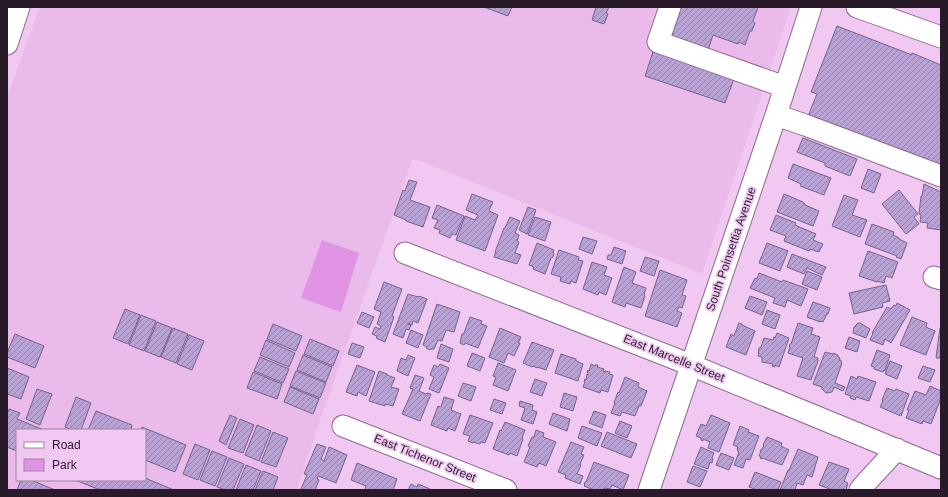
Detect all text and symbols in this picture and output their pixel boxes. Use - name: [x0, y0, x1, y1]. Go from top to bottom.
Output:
- street label: South Poinsettia Avenue: [703, 185, 759, 313]
- street label: East Marcelle Street: [621, 331, 727, 385]
- legend: [16, 429, 146, 481]
- street label: East Tichenor Street: [372, 431, 479, 485]
- text: Road: [52, 438, 81, 452]
- text: Park: [52, 458, 78, 472]

